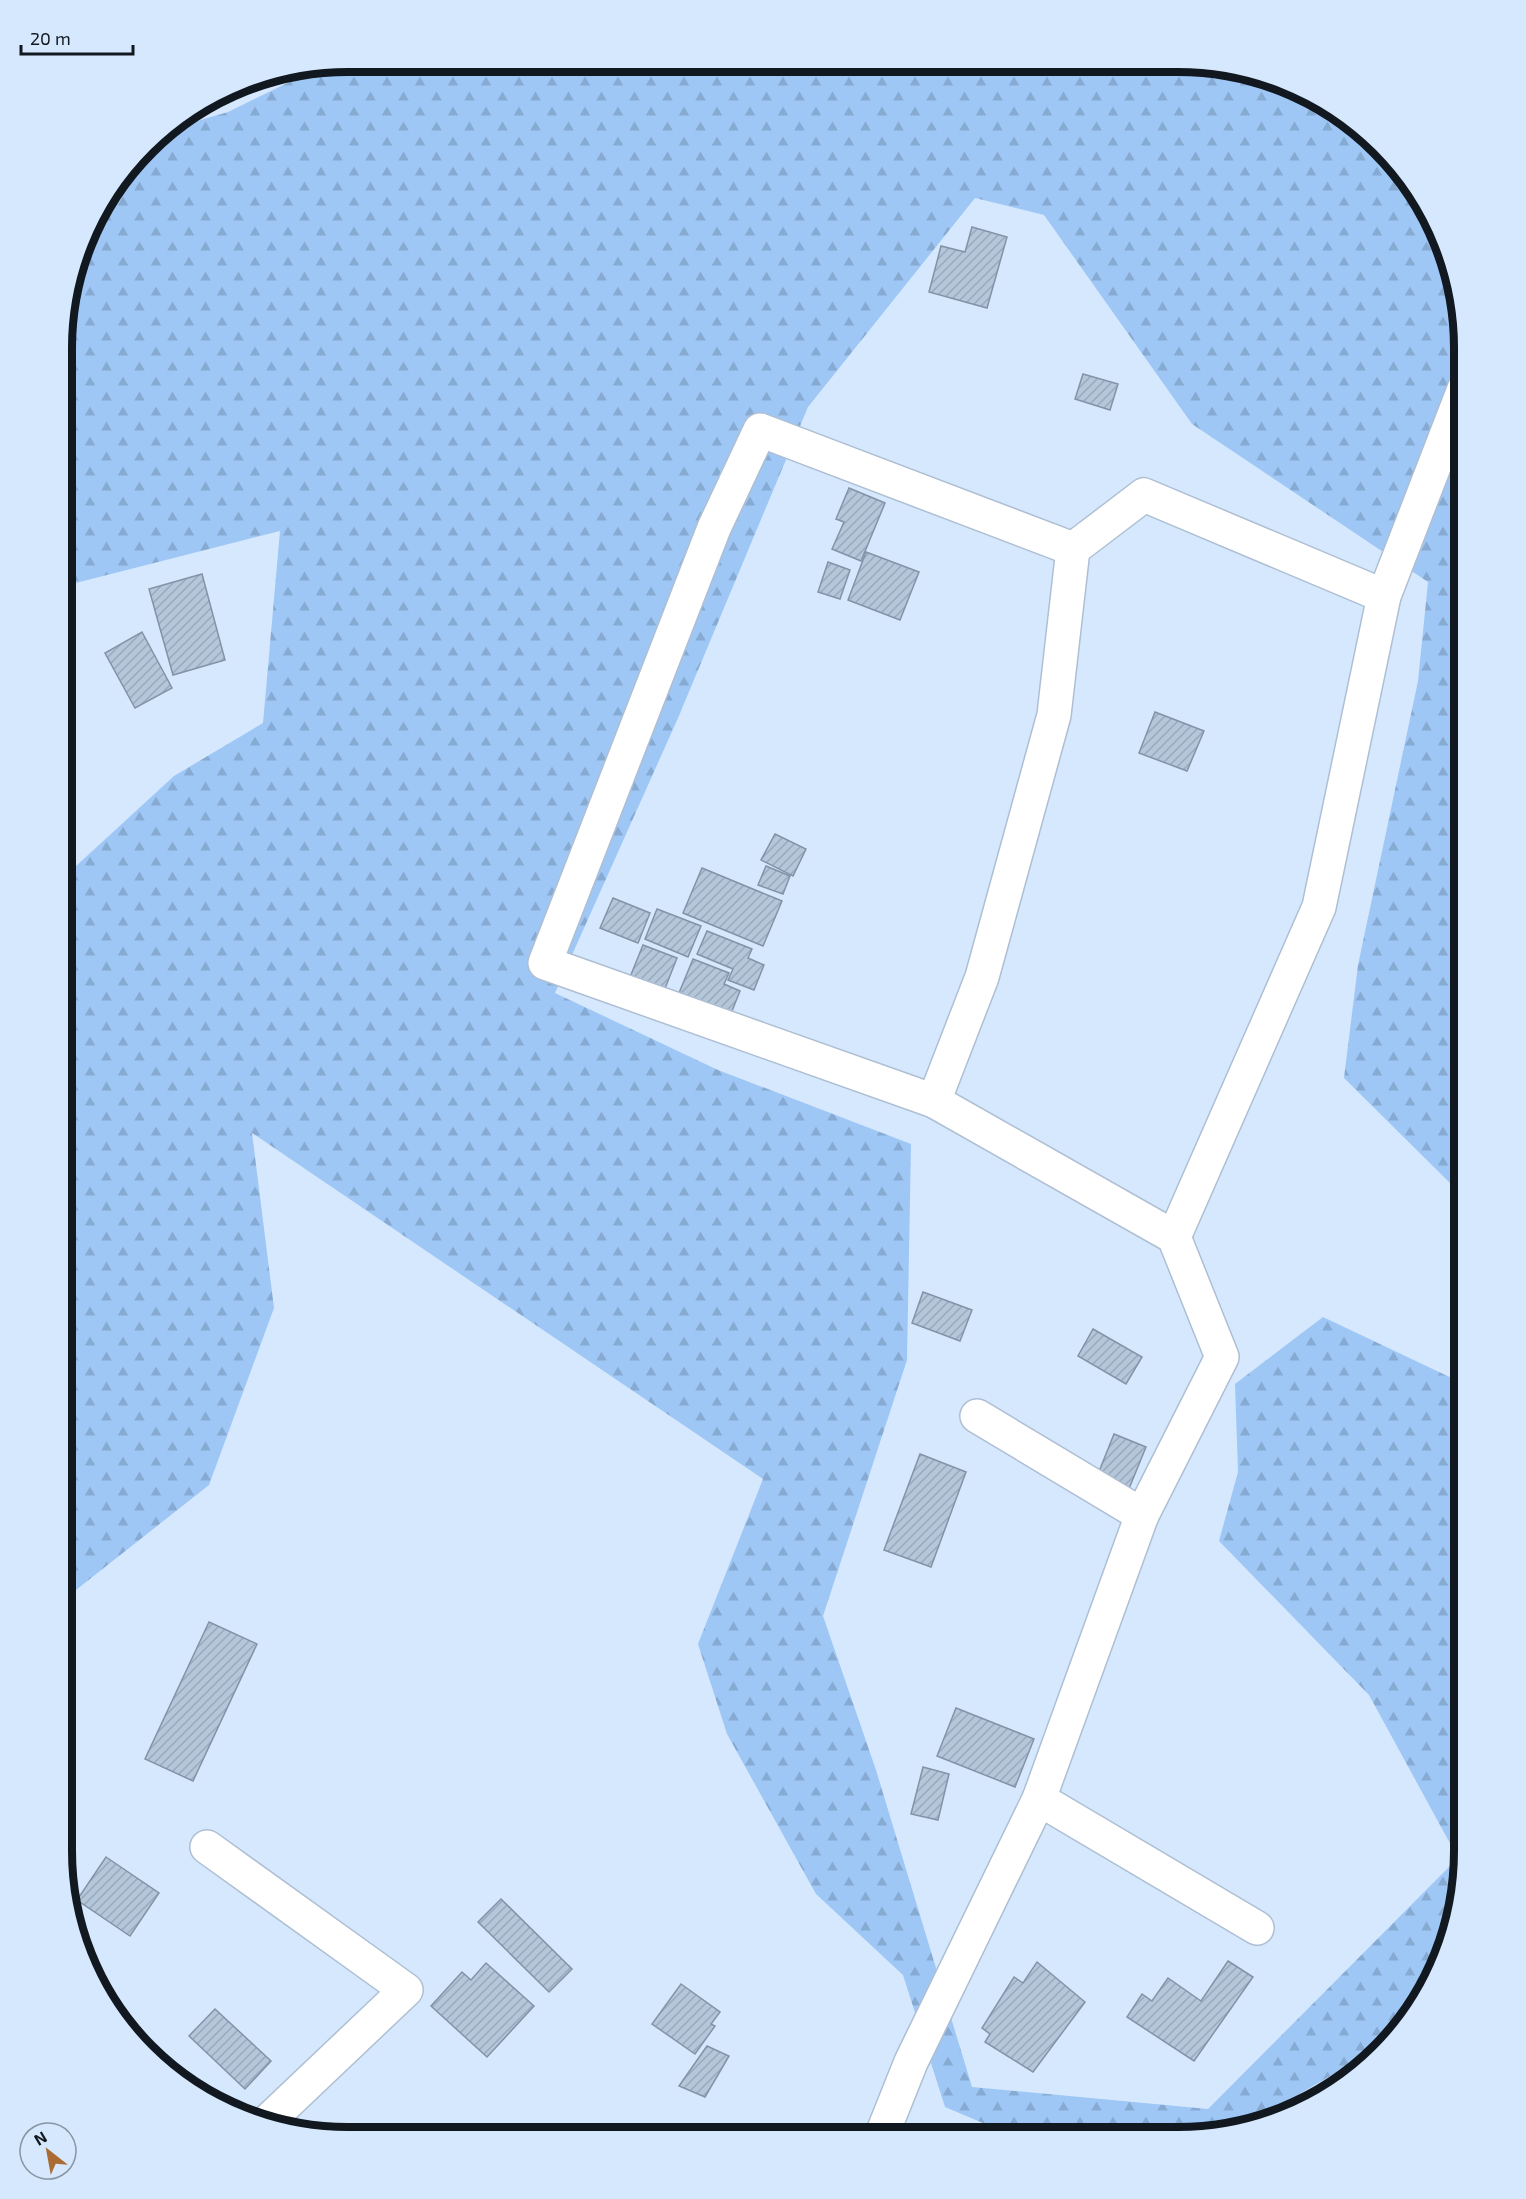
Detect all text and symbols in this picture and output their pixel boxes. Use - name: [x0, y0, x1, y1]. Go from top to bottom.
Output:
- scale bar: [21, 18, 134, 56]
- text: 20 m: [30, 27, 71, 49]
- north arrow: [18, 2121, 78, 2181]
- text: N: [30, 2127, 50, 2149]

